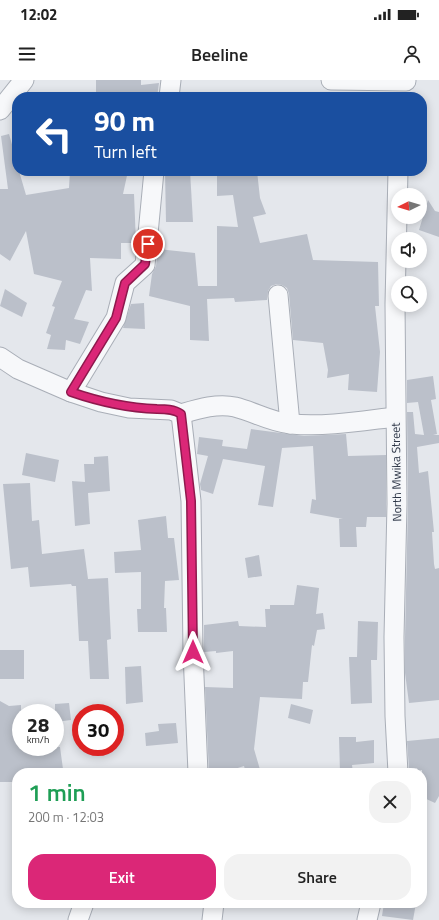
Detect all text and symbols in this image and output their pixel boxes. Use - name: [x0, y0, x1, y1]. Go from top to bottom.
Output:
- text: 12:02: [20, 3, 57, 26]
- text: Beeline: [191, 41, 248, 68]
- icon: menu: [16, 43, 38, 65]
- icon: person: [401, 43, 423, 65]
- text: 90 m: [94, 99, 155, 142]
- icon: left: [28, 108, 80, 160]
- text: Turn left: [94, 138, 157, 165]
- north arrow: [391, 188, 427, 224]
- map controls: [391, 188, 427, 312]
- pin: [131, 227, 165, 261]
- button: sound: [391, 232, 427, 268]
- icon: arrive: [137, 233, 159, 255]
- button: search: [391, 276, 427, 312]
- street label: North Mwika Street: [386, 422, 406, 522]
- position arrow: [172, 631, 214, 673]
- speed limit sign: 30: [72, 704, 124, 756]
- text: 28: [27, 709, 49, 740]
- text: km/h: [27, 732, 49, 747]
- text: 1 min: [28, 774, 86, 810]
- button: close: [369, 781, 411, 823]
- text: 200 m · 12:03: [28, 807, 104, 827]
- button: Exit: [28, 854, 216, 900]
- button: Share: [224, 854, 411, 900]

